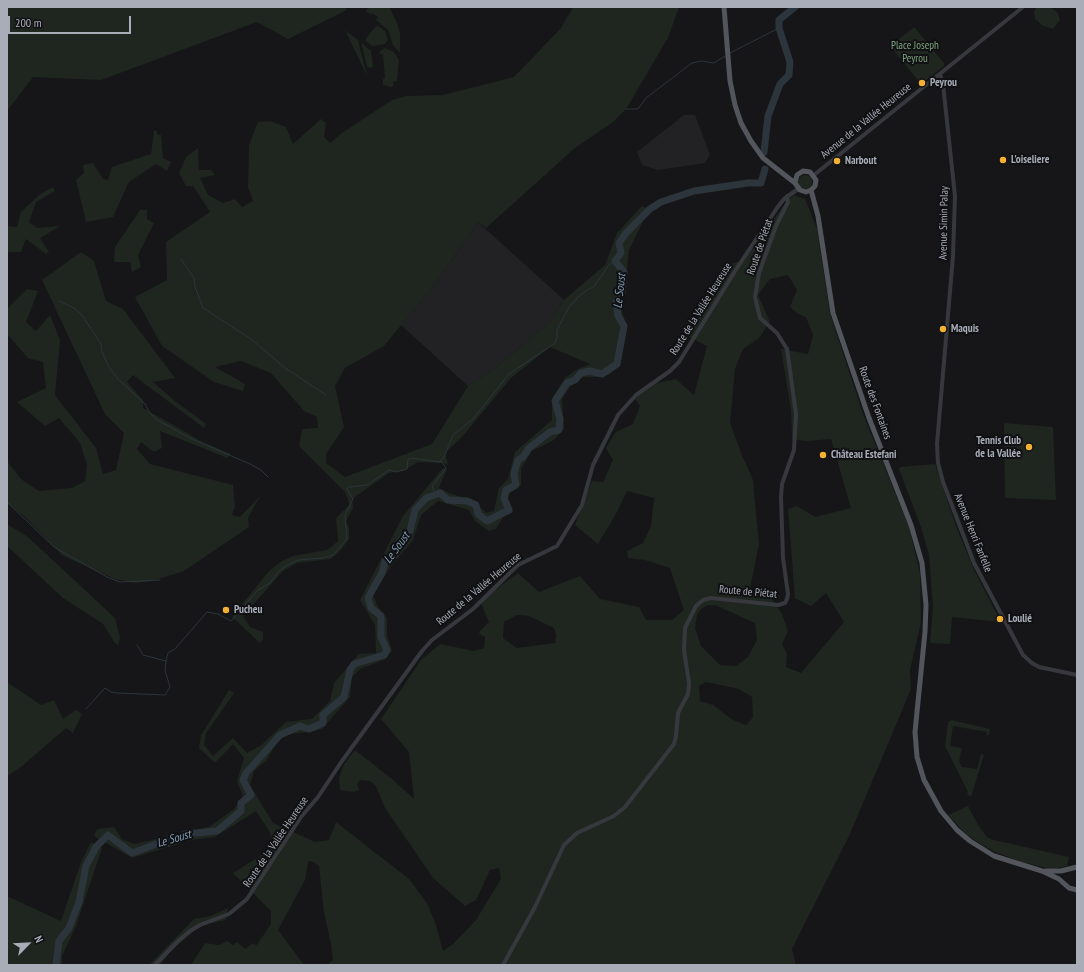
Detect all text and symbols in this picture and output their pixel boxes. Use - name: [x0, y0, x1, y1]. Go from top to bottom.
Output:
- scale bar: [10, 8, 133, 34]
- text: 200 m: [15, 15, 42, 30]
- park label: Place Joseph Peyrou: [891, 39, 939, 65]
- place label: Peyrou: [930, 76, 957, 90]
- marker: Peyrou: [917, 78, 927, 88]
- street label: Avenue de la Vallée Heureuse: [818, 81, 914, 161]
- place label: L'oiseliere: [1011, 153, 1049, 167]
- place label: Narbout: [845, 154, 877, 168]
- marker: L'oiseliere: [998, 155, 1008, 165]
- marker: Narbout: [832, 156, 842, 166]
- street label: Avenue Simin Palay: [937, 186, 951, 260]
- street label: Route de Piétat: [744, 217, 776, 277]
- street label: Route de la Vallée Heureuse: [667, 260, 735, 358]
- water label: Le Soust: [611, 273, 629, 309]
- place label: Maquis: [951, 322, 979, 336]
- marker: Maquis: [938, 324, 948, 334]
- street label: Route des Fontaines: [856, 365, 894, 441]
- place label: Tennis Club de la Vallée: [975, 434, 1021, 460]
- marker: Tennis Club de la Vallée: [1024, 442, 1034, 452]
- place label: Château Estefani: [831, 448, 897, 462]
- marker: Château Estefani: [818, 450, 828, 460]
- street label: Avenue Henri Fanfelle: [951, 492, 995, 574]
- water label: Le Soust: [381, 530, 413, 566]
- street label: Route de la Vallée Heureuse: [434, 550, 524, 628]
- street label: Route de Piétat: [718, 583, 778, 601]
- place label: Pucheu: [234, 603, 262, 617]
- marker: Pucheu: [221, 605, 231, 615]
- place label: Loulié: [1008, 612, 1032, 626]
- marker: Loulié: [995, 614, 1005, 624]
- street label: Route de la Vallée Heureuse: [241, 794, 311, 890]
- water label: Le Soust: [155, 827, 193, 851]
- north arrow: [8, 924, 48, 964]
- text: N: [31, 934, 47, 945]

